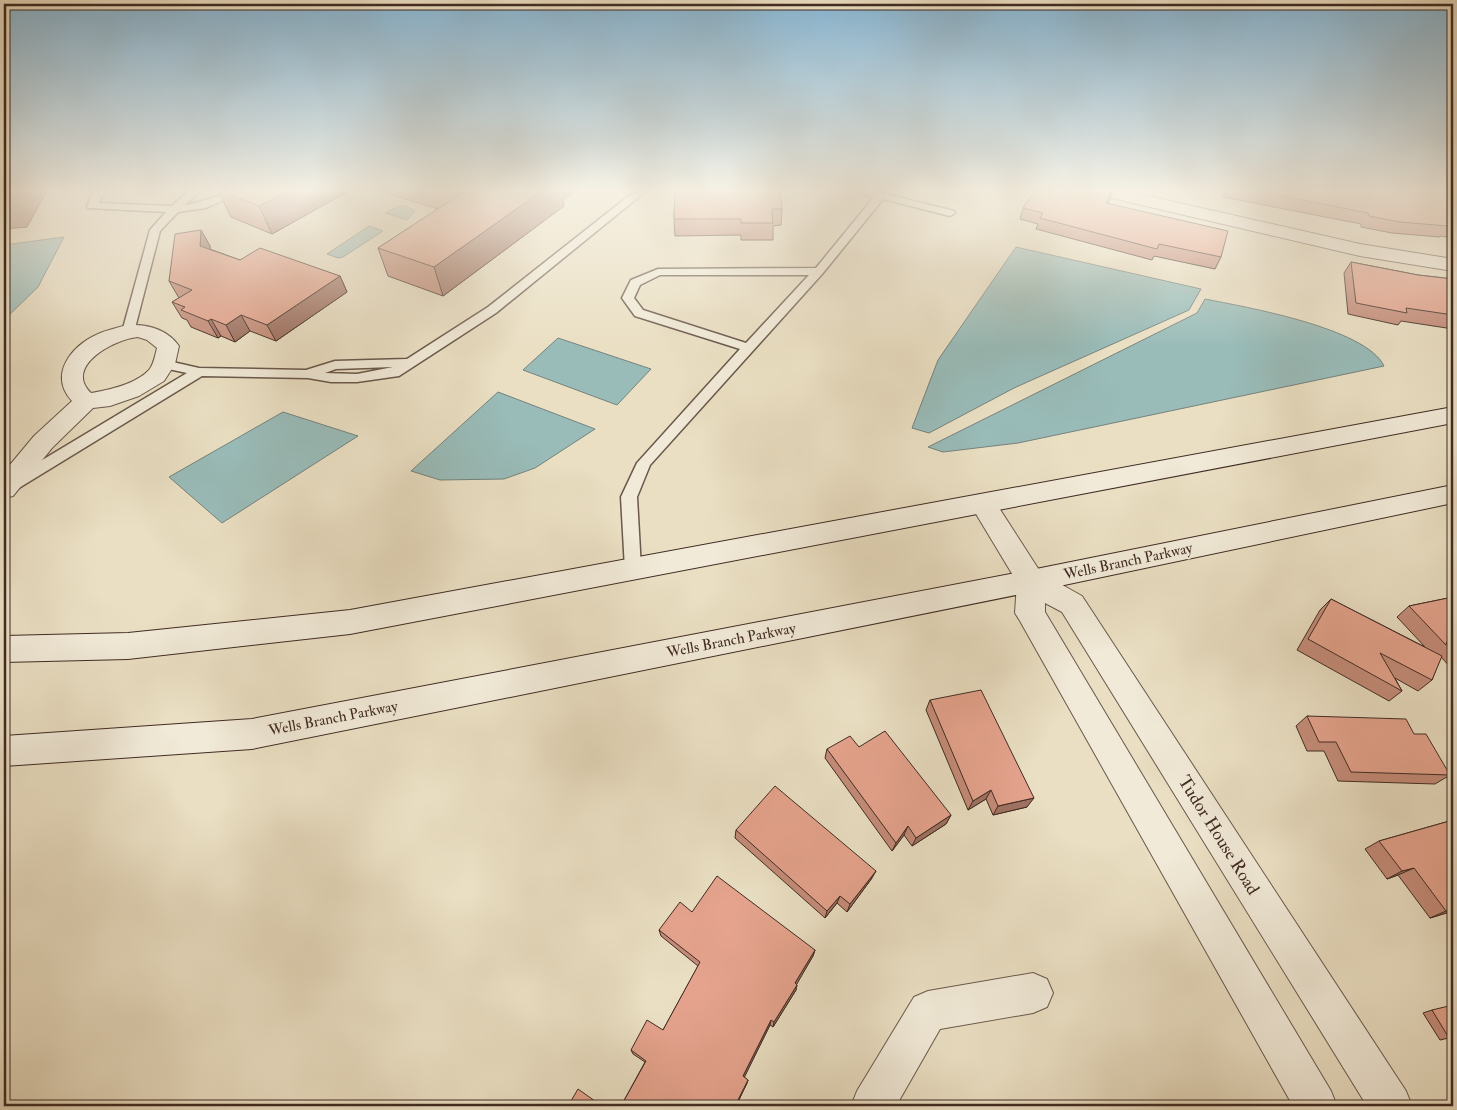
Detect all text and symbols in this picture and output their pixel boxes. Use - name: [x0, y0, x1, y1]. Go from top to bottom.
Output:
- street label: Wells Branch Parkway: [1061, 538, 1195, 585]
- street label: Wells Branch Parkway: [664, 619, 798, 663]
- street label: Wells Branch Parkway: [266, 697, 400, 741]
- street label: Tudor House Road: [1173, 771, 1265, 899]

